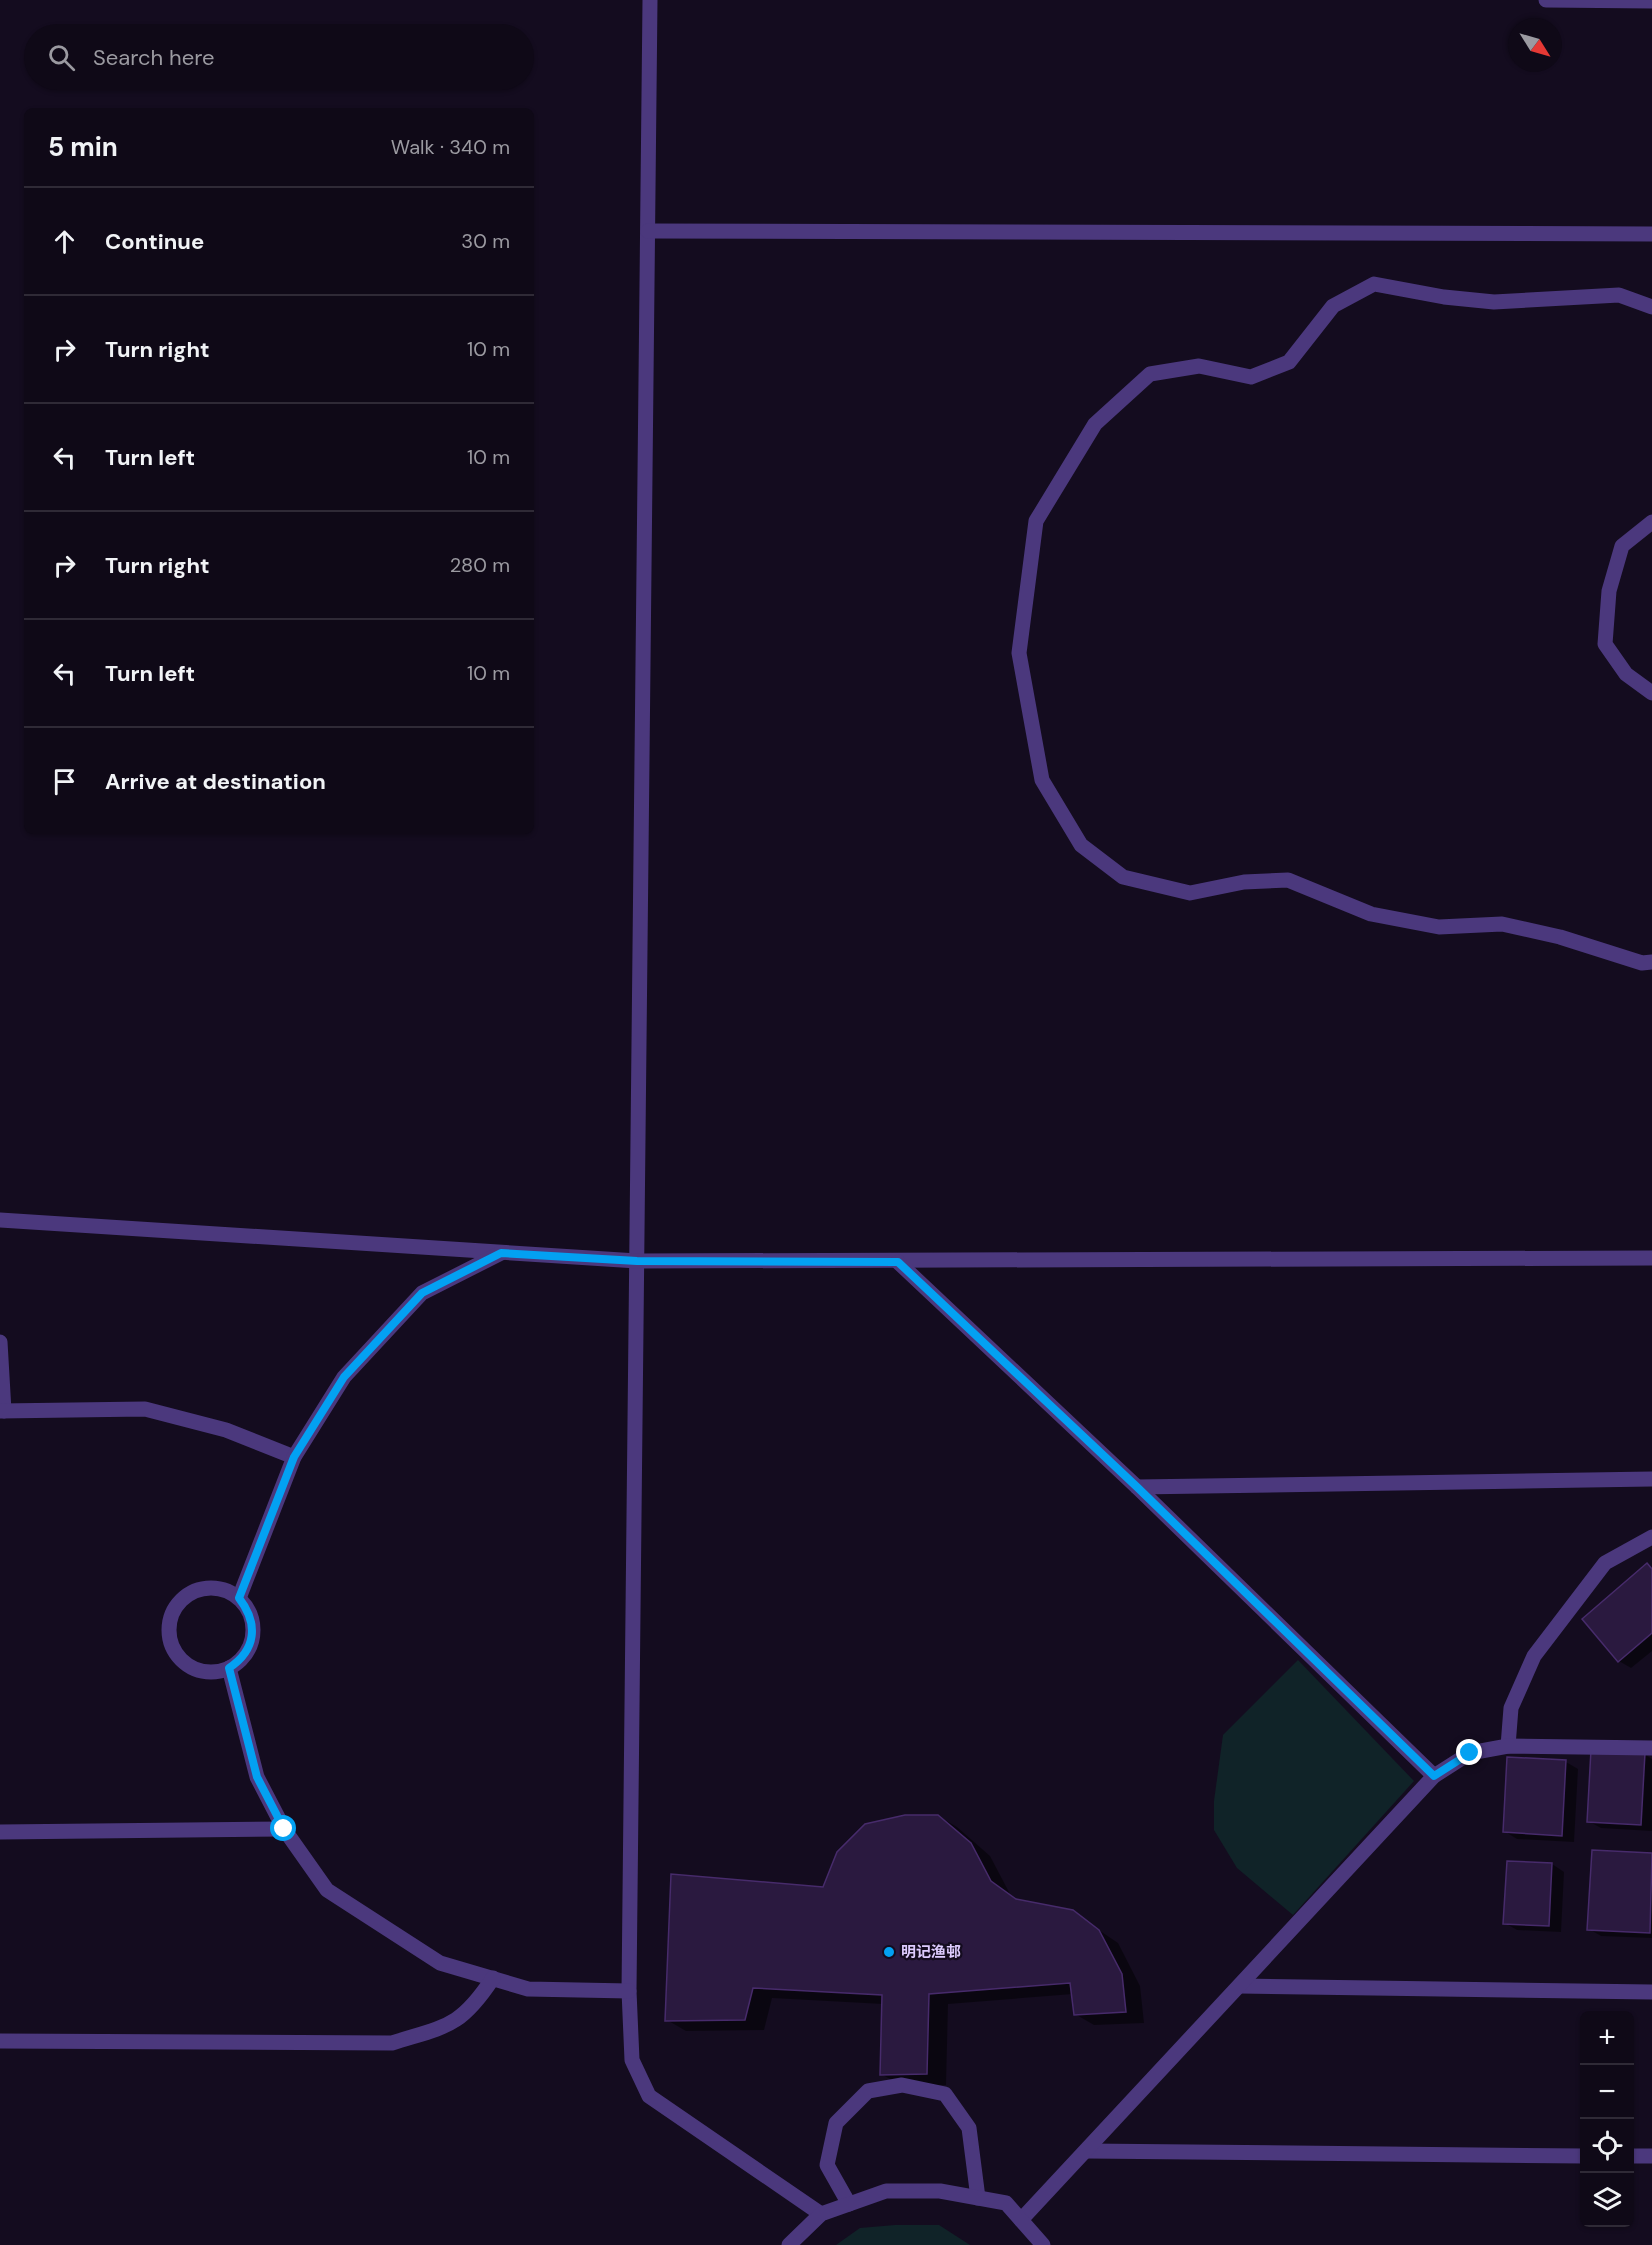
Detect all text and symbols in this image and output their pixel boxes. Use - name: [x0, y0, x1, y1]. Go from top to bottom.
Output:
- north arrow: [1508, 18, 1562, 72]
- search box: [24, 24, 534, 90]
- icon: search: [45, 41, 78, 74]
- text: Search here: [93, 43, 214, 72]
- text: 5 min: [48, 130, 118, 164]
- text: Walk · 340 m: [391, 134, 510, 160]
- icon: ahead: [48, 225, 81, 258]
- text: Continue: [105, 227, 204, 256]
- text: 30 m: [461, 228, 510, 254]
- icon: right: [48, 333, 81, 366]
- text: Turn right: [105, 335, 210, 364]
- text: 10 m: [467, 336, 510, 362]
- icon: left: [48, 441, 81, 474]
- text: Turn left: [105, 443, 195, 472]
- text: 10 m: [467, 444, 510, 470]
- icon: right: [48, 549, 81, 582]
- text: Turn right: [105, 551, 210, 580]
- text: 280 m: [450, 552, 510, 578]
- icon: left: [48, 657, 81, 690]
- text: Turn left: [105, 659, 195, 688]
- text: 10 m: [467, 660, 510, 686]
- icon: arrive: [48, 765, 81, 798]
- text: Arrive at destination: [105, 767, 326, 796]
- route end: [1456, 1739, 1482, 1765]
- route start: [270, 1815, 296, 1841]
- place label: 明记渔邨: [901, 1942, 961, 1962]
- marker: 明记渔邨: [882, 1945, 896, 1959]
- map controls: [1580, 2011, 1634, 2227]
- button: +: [1580, 2011, 1634, 2065]
- button: −: [1580, 2065, 1634, 2119]
- button: locate: [1580, 2119, 1634, 2173]
- button: layers: [1580, 2173, 1634, 2227]

